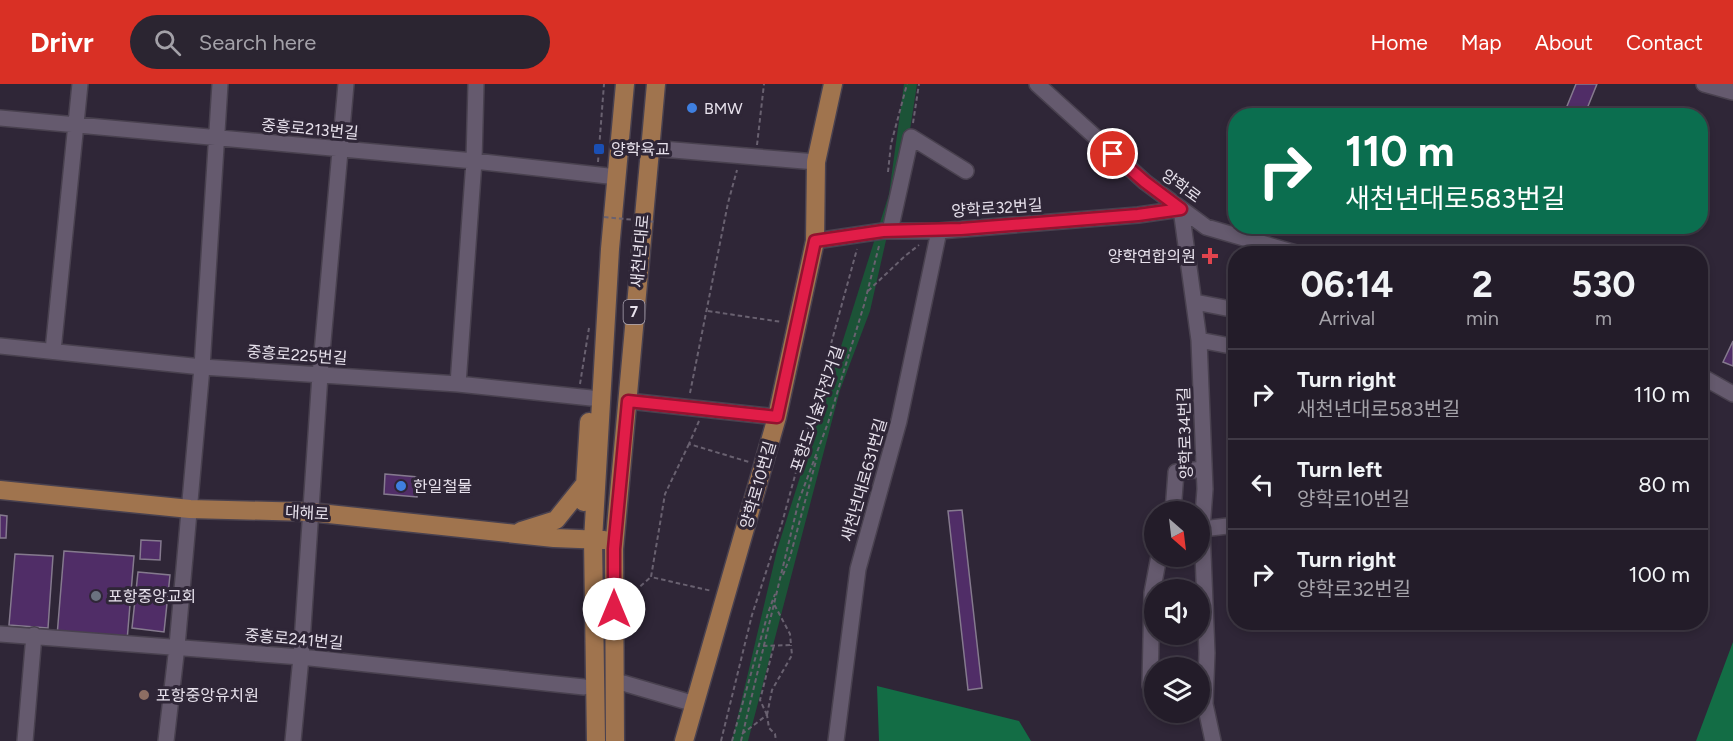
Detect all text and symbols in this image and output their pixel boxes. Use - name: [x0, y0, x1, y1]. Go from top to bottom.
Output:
- search box: [130, 15, 550, 69]
- text: Drivr: [30, 25, 94, 59]
- icon: search: [151, 26, 184, 59]
- text: Search here: [199, 29, 316, 56]
- text: Home: [1371, 30, 1428, 55]
- text: Map: [1461, 30, 1502, 55]
- text: About: [1535, 30, 1593, 55]
- text: Contact: [1626, 30, 1703, 55]
- place label: BMW: [704, 99, 743, 118]
- marker: BMW: [685, 101, 699, 115]
- street label: 중흥로213번길: [260, 115, 360, 143]
- text: 110 m: [1345, 126, 1454, 177]
- pin: [1087, 128, 1138, 179]
- icon: right: [1246, 132, 1324, 210]
- icon: arrive: [1096, 137, 1129, 170]
- place label: 양학육교: [611, 140, 670, 159]
- marker: 양학육교: [592, 142, 606, 156]
- street label: 양학로: [1158, 165, 1205, 207]
- text: 새천년대로583번길: [1345, 182, 1566, 215]
- street label: 양학로32번길: [951, 195, 1043, 221]
- street label: 새천년대로: [627, 213, 653, 288]
- place label: 양학연합의원: [1108, 247, 1196, 266]
- marker: 양학연합의원: [1201, 247, 1219, 265]
- text: 06:14: [1300, 263, 1394, 306]
- text: 2: [1472, 263, 1493, 306]
- text: 530: [1571, 263, 1636, 306]
- road number: 7: [624, 300, 644, 324]
- text: Arrival: [1319, 306, 1375, 330]
- text: min: [1466, 306, 1499, 330]
- text: m: [1595, 306, 1612, 330]
- street label: 중흥로225번길: [246, 342, 348, 368]
- street label: 포항도시숲자전거길: [786, 343, 848, 475]
- text: Turn right: [1297, 366, 1396, 393]
- icon: right: [1246, 378, 1279, 411]
- text: 110 m: [1634, 381, 1690, 408]
- street label: 양학로34번길: [1174, 387, 1196, 479]
- text: 새천년대로583번길: [1297, 397, 1460, 421]
- street label: 새천년대로631번길: [837, 416, 891, 544]
- street label: 양학로10번길: [736, 439, 780, 531]
- text: Turn left: [1297, 456, 1383, 483]
- icon: left: [1246, 468, 1279, 501]
- text: 80 m: [1638, 471, 1690, 498]
- place label: 한일철물: [413, 477, 472, 496]
- marker: 한일철물: [394, 479, 408, 493]
- text: 양학로10번길: [1297, 487, 1410, 511]
- north arrow: [1144, 501, 1210, 567]
- map controls: [1144, 501, 1210, 723]
- street label: 대해로: [284, 502, 330, 524]
- text: Turn right: [1297, 546, 1396, 573]
- icon: right: [1246, 558, 1279, 591]
- text: 100 m: [1629, 561, 1690, 588]
- position arrow: [582, 577, 646, 641]
- text: 양학로32번길: [1297, 577, 1411, 601]
- button: sound: [1144, 579, 1210, 645]
- place label: 포항중앙교회: [108, 587, 196, 606]
- marker: 포항중앙교회: [89, 589, 103, 603]
- street label: 중흥로241번길: [244, 625, 344, 653]
- button: layers: [1144, 657, 1210, 723]
- place label: 포항중앙유치원: [156, 686, 259, 705]
- marker: 포항중앙유치원: [137, 688, 151, 702]

